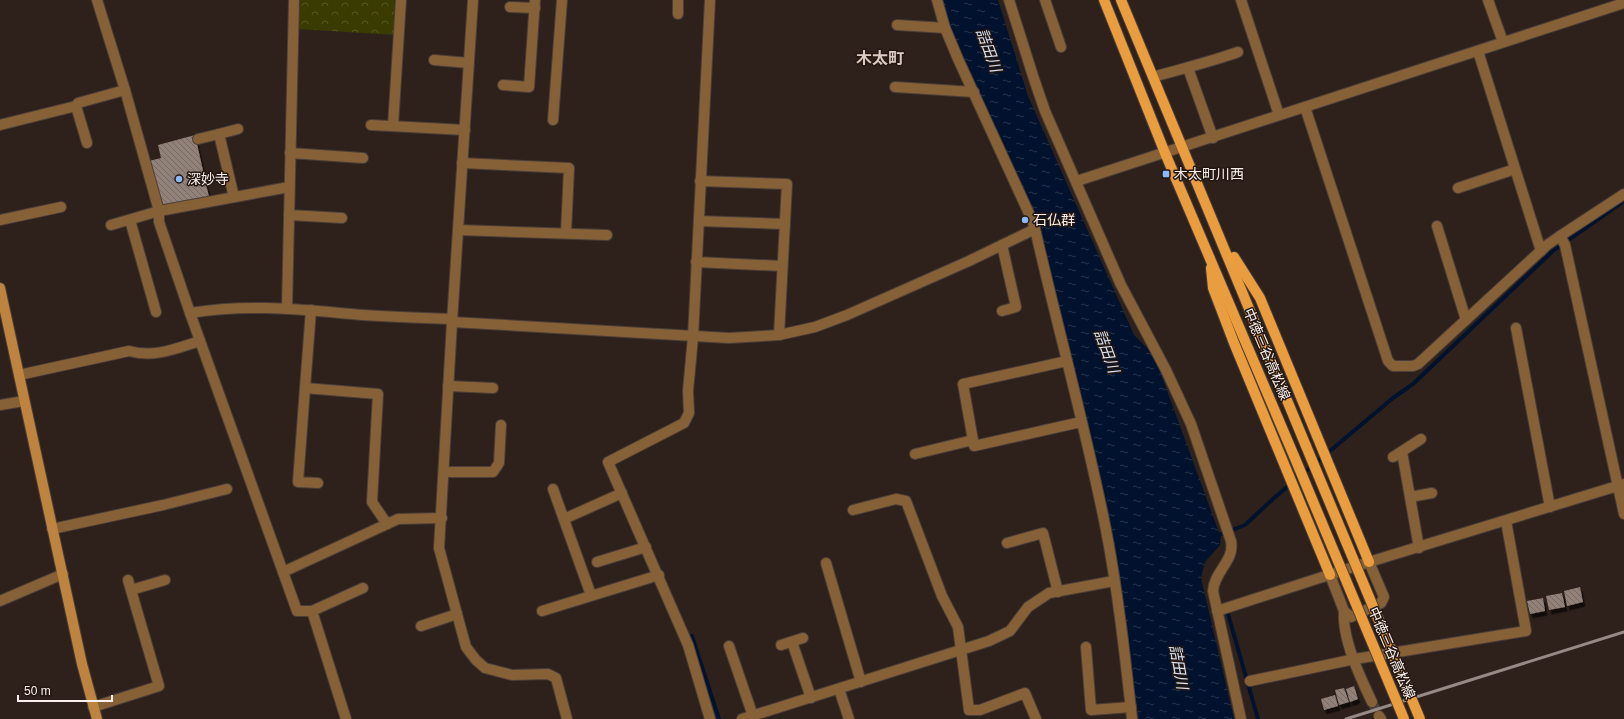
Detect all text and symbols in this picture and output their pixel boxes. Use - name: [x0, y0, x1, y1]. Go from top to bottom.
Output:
- water label: 詰田川: [973, 26, 1005, 76]
- district label: 木太町: [856, 50, 904, 67]
- place label: 木太町川西: [1174, 166, 1244, 182]
- marker: 木太町川西: [1161, 169, 1171, 179]
- place label: 深妙寺: [187, 171, 229, 187]
- marker: 深妙寺: [174, 174, 184, 184]
- place label: 石仏群: [1033, 212, 1075, 228]
- marker: 石仏群: [1020, 215, 1030, 225]
- street label: 中徳三谷高松線: [1240, 306, 1294, 402]
- water label: 詰田川: [1091, 327, 1123, 377]
- street label: 中徳三谷高松線: [1365, 605, 1419, 701]
- water label: 詰田川: [1167, 643, 1192, 693]
- scale bar: [18, 677, 112, 703]
- text: 50 m: [24, 684, 51, 698]

